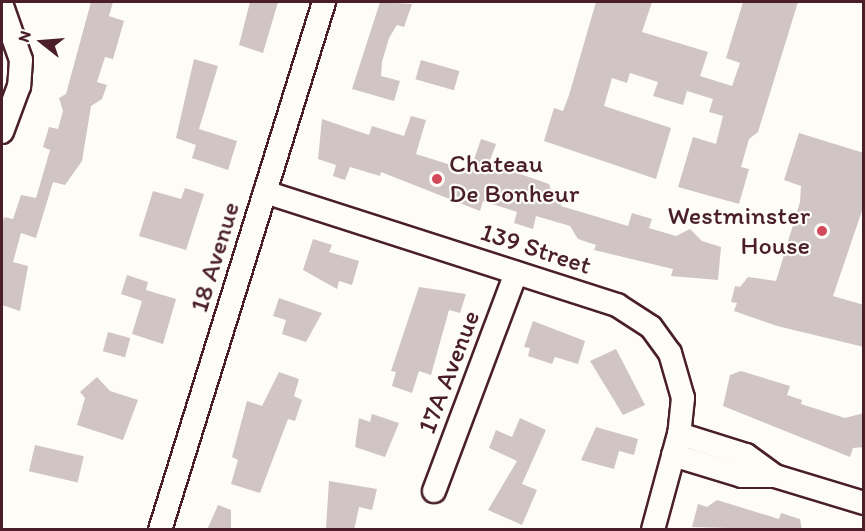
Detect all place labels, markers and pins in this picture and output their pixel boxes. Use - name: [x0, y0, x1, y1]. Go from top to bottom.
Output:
- place label: Chateau De Bonheur: [449, 148, 580, 210]
- marker: Chateau De Bonheur: [430, 172, 444, 186]
- place label: Westminster House: [668, 200, 810, 262]
- marker: Westminster House: [815, 224, 829, 238]

